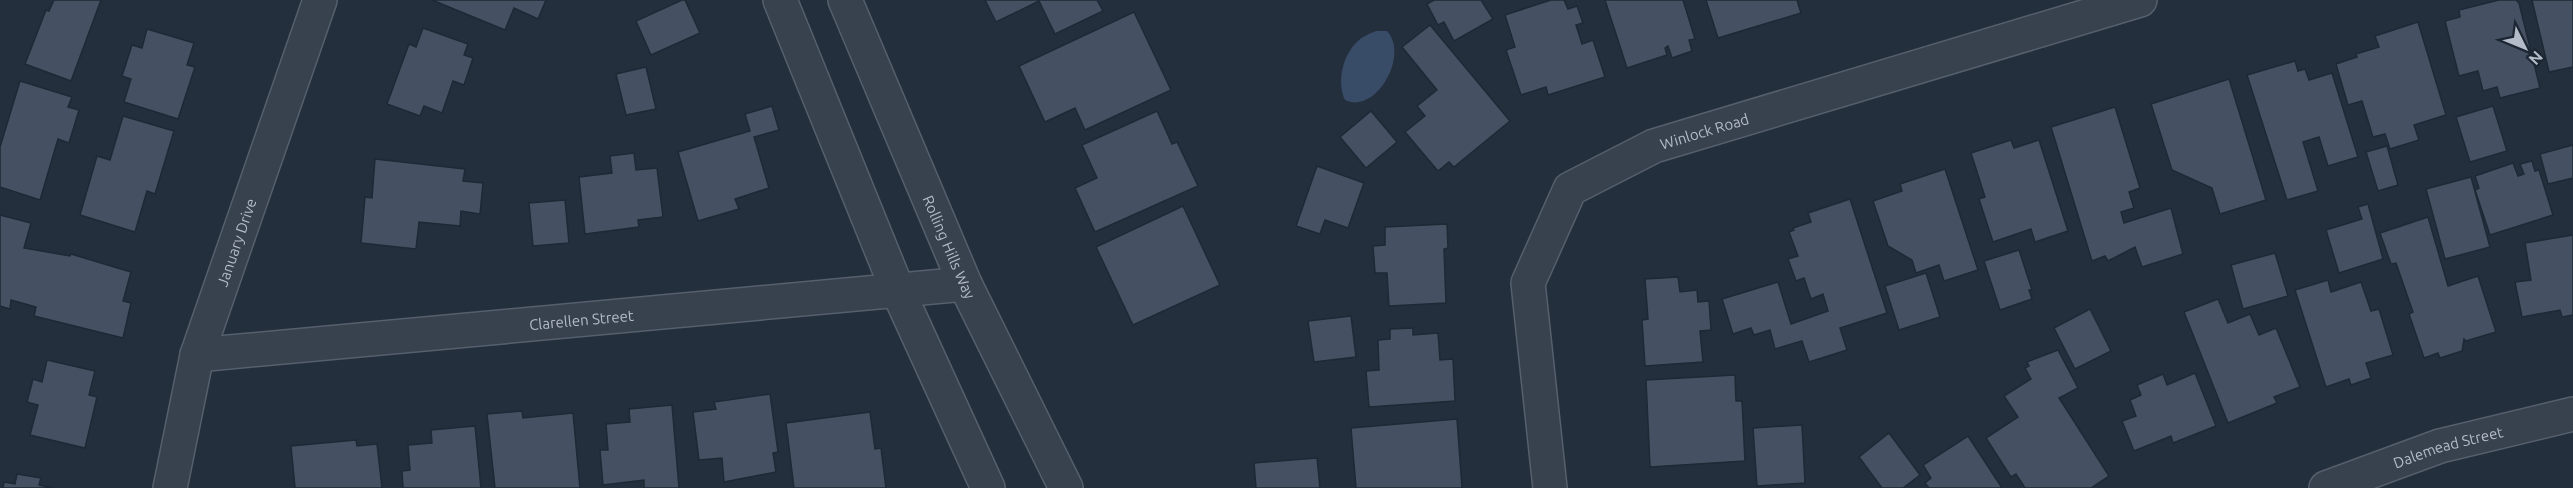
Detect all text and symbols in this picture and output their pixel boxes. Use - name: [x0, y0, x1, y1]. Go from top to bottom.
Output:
- north arrow: [2495, 18, 2555, 78]
- text: N: [2525, 48, 2547, 69]
- street label: Winlock Road: [1658, 110, 1751, 152]
- street label: Rolling Hills Way: [920, 193, 979, 301]
- street label: January Drive: [213, 196, 259, 289]
- street label: Clarellen Street: [528, 306, 634, 333]
- street label: Dalemead Street: [2391, 423, 2505, 471]

